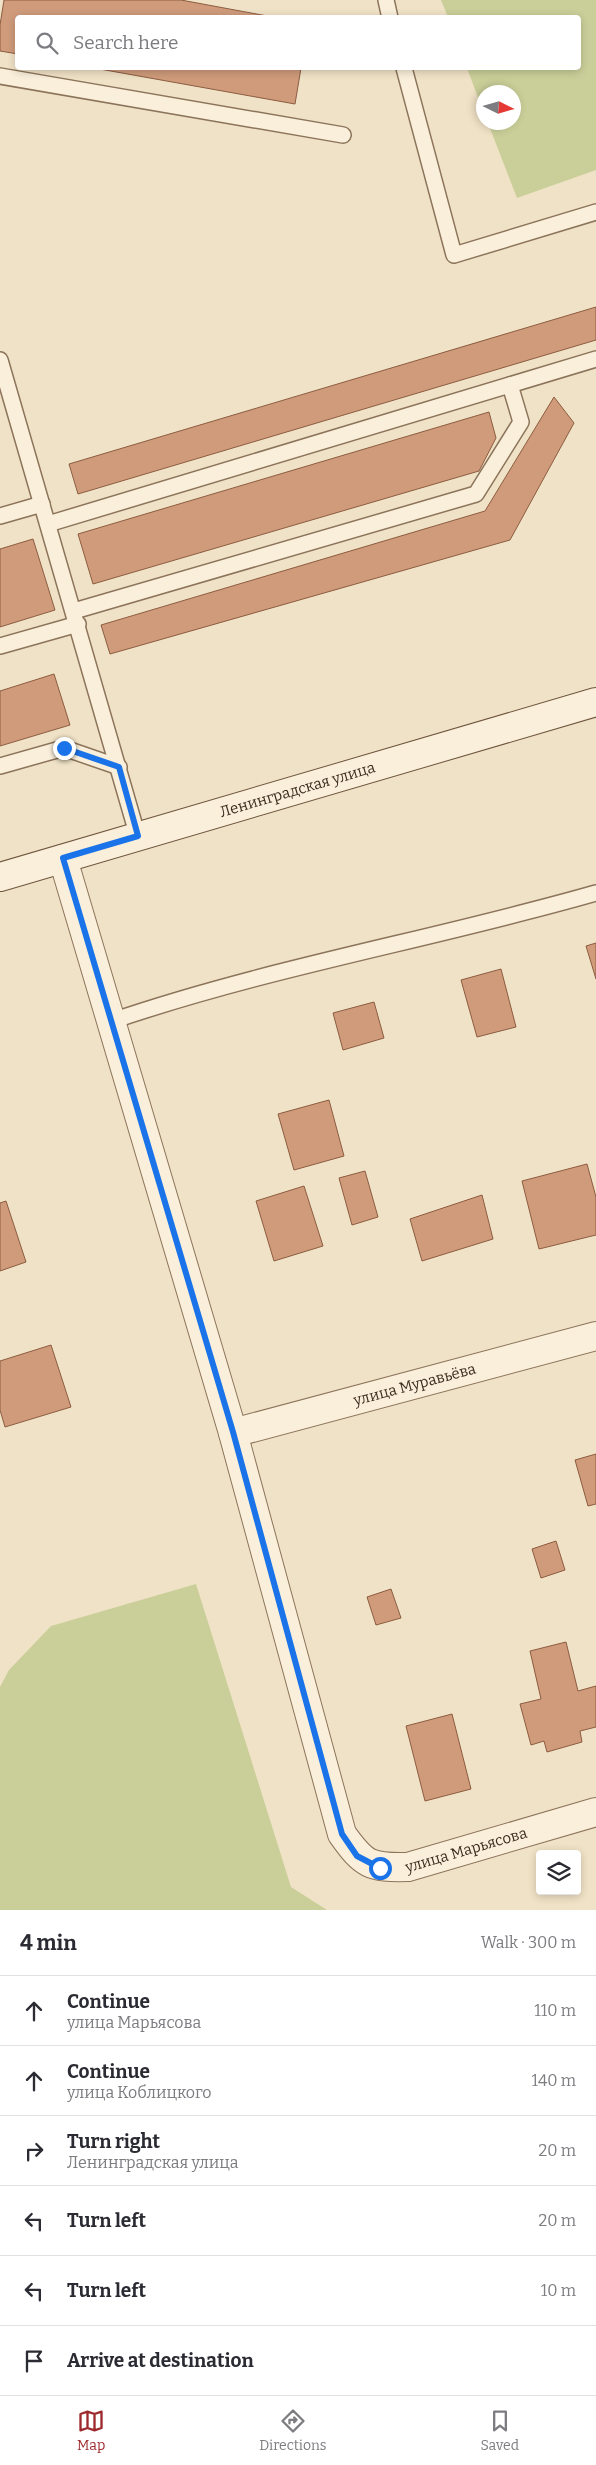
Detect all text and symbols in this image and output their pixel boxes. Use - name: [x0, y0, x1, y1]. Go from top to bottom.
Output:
- search box: [15, 15, 581, 70]
- icon: search: [33, 29, 61, 57]
- text: Search here: [73, 31, 178, 54]
- north arrow: [476, 85, 521, 130]
- route end: [53, 737, 76, 760]
- street label: Ленинградская улица: [218, 758, 377, 821]
- street label: улица Муравьёва: [350, 1359, 478, 1410]
- street label: улица Марьясова: [402, 1824, 529, 1877]
- map controls: [536, 1850, 581, 1895]
- button: layers: [536, 1850, 581, 1895]
- route start: [369, 1857, 392, 1880]
- text: 4 min: [20, 1930, 77, 1956]
- text: Walk · 300 m: [481, 1933, 576, 1952]
- text: Continue: [67, 1990, 150, 2013]
- icon: ahead: [20, 1997, 48, 2025]
- text: 110 m: [534, 2001, 576, 2020]
- text: улица Марьясова: [67, 2013, 201, 2032]
- text: Continue: [67, 2060, 150, 2083]
- icon: ahead: [20, 2067, 48, 2095]
- text: 140 m: [531, 2071, 576, 2090]
- text: улица Коблицкого: [67, 2083, 211, 2102]
- text: Turn right: [67, 2130, 160, 2153]
- icon: right: [20, 2137, 48, 2165]
- text: 20 m: [539, 2141, 576, 2160]
- text: Ленинградская улица: [67, 2153, 239, 2172]
- icon: left: [20, 2207, 48, 2235]
- text: Turn left: [67, 2209, 146, 2232]
- text: 20 m: [539, 2211, 576, 2230]
- icon: left: [20, 2277, 48, 2305]
- text: Turn left: [67, 2279, 146, 2302]
- text: 10 m: [541, 2281, 576, 2300]
- icon: arrive: [20, 2347, 48, 2375]
- text: Arrive at destination: [67, 2349, 254, 2372]
- tab: Map: [77, 2407, 105, 2454]
- tab: Directions: [259, 2407, 327, 2454]
- tab: Saved: [481, 2407, 519, 2454]

